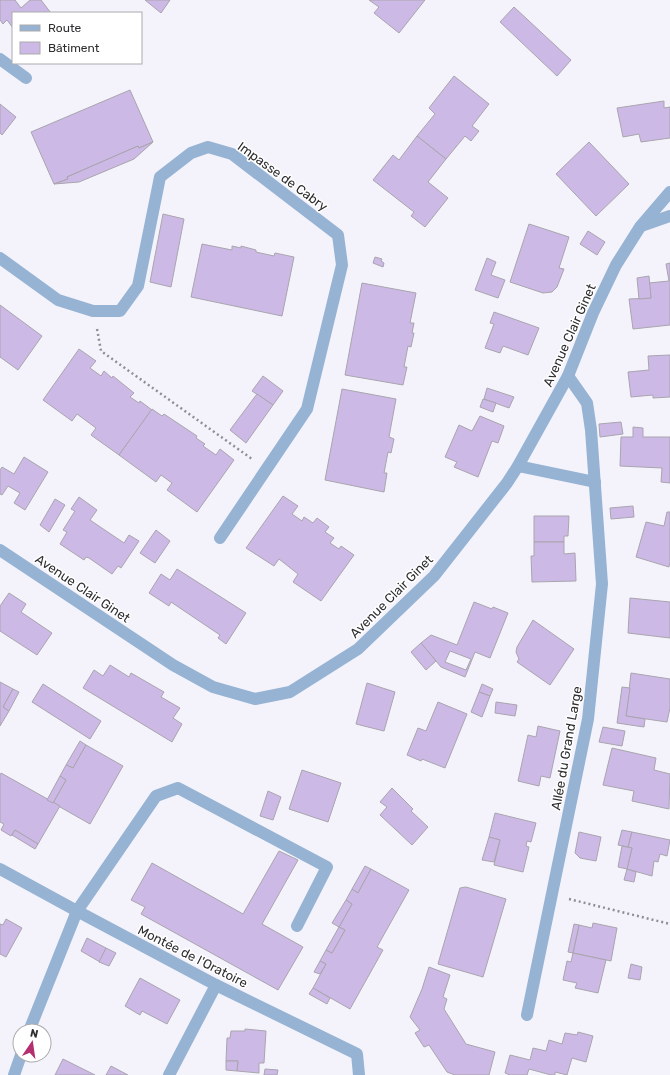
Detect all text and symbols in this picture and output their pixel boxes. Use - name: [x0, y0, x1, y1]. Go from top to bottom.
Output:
- legend: [12, 12, 142, 64]
- text: Route: [48, 21, 82, 35]
- text: Bâtiment: [48, 41, 100, 55]
- street label: Impasse de Cabry: [235, 139, 331, 214]
- street label: Avenue Clair Ginet: [540, 282, 599, 389]
- street label: Avenue Clair Ginet: [33, 551, 133, 626]
- street label: Avenue Clair Ginet: [347, 552, 436, 641]
- street label: Allée du Grand Large: [548, 685, 586, 811]
- street label: Montée de l'Oratoire: [135, 922, 250, 991]
- north arrow: [12, 1023, 52, 1063]
- text: N: [29, 1027, 40, 1041]

